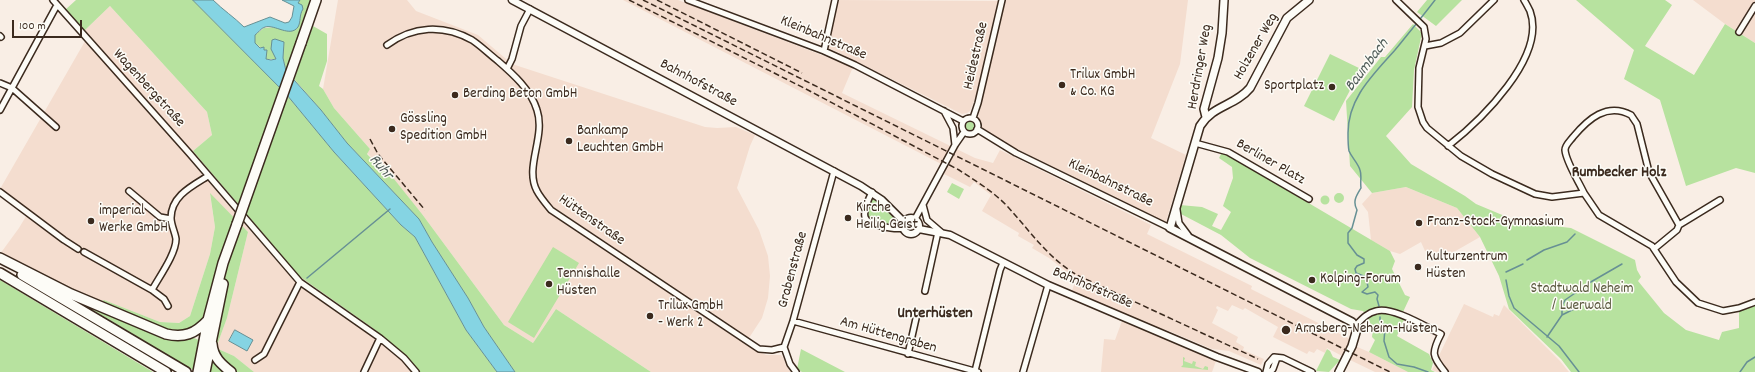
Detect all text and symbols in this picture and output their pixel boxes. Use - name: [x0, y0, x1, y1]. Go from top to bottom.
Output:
- street label: Holzener Weg: [1231, 10, 1283, 84]
- scale bar: [14, 12, 84, 38]
- street label: Kleinbahnstraße: [777, 13, 869, 65]
- text: 100 m: [19, 18, 46, 35]
- street label: Heidestraße: [960, 20, 994, 92]
- street label: Herdringer Weg: [1185, 23, 1217, 111]
- water label: Baumbach: [1342, 36, 1394, 96]
- street label: Wagenbergstraße: [108, 46, 188, 132]
- street label: Bahnhofstraße: [656, 56, 740, 112]
- place label: Trilux GmbH & Co. KG: [1070, 67, 1135, 102]
- place label: Sportplatz: [1264, 78, 1324, 96]
- marker: Trilux GmbH & Co. KG: [1057, 80, 1067, 90]
- marker: Sportplatz: [1327, 82, 1337, 92]
- place label: Berding Beton GmbH: [463, 86, 577, 104]
- marker: Berding Beton GmbH: [450, 90, 460, 100]
- place label: Gössling Spedition GmbH: [400, 111, 487, 146]
- place label: Bankamp Leuchten GmbH: [577, 123, 664, 158]
- marker: Gössling Spedition GmbH: [387, 124, 397, 134]
- marker: Bankamp Leuchten GmbH: [564, 136, 574, 146]
- street label: Berliner Platz: [1232, 136, 1308, 190]
- water label: Ruhr: [364, 151, 396, 185]
- street label: Kleinbahnstraße: [1065, 156, 1155, 212]
- district label: Rumbecker Holz: [1572, 164, 1666, 184]
- street label: Hüttenstraße: [554, 192, 628, 250]
- place label: Kirche Heilig Geist: [856, 200, 918, 235]
- place label: imperial Werke GmbH: [99, 203, 168, 238]
- marker: Kirche Heilig Geist: [843, 213, 853, 223]
- place label: Franz-Stock-Gymnasium: [1427, 214, 1564, 232]
- marker: imperial Werke GmbH: [86, 216, 96, 226]
- marker: Franz-Stock-Gymnasium: [1414, 218, 1424, 228]
- street label: Grabenstraße: [775, 230, 813, 310]
- place label: Kulturzentrum Hüsten: [1426, 249, 1508, 284]
- marker: Kulturzentrum Hüsten: [1413, 262, 1423, 272]
- street label: Bahnhofstraße: [1049, 264, 1135, 314]
- place label: Tennishalle Hüsten: [557, 266, 620, 301]
- place label: Kolping-Forum: [1320, 271, 1401, 289]
- marker: Kolping-Forum: [1307, 275, 1317, 285]
- marker: Tennishalle Hüsten: [544, 279, 554, 289]
- park label: Stadtwald Neheim / Luerwald: [1530, 281, 1634, 316]
- place label: Trilux GmbH - Werk 2: [658, 298, 723, 333]
- district label: Unterhüsten: [897, 305, 973, 325]
- marker: Trilux GmbH - Werk 2: [645, 311, 655, 321]
- street label: Am Hüttengraben: [838, 314, 938, 358]
- place label: Arnsberg-Neheim-Hüsten: [1295, 321, 1438, 339]
- marker: Arnsberg-Neheim-Hüsten: [1280, 324, 1292, 336]

